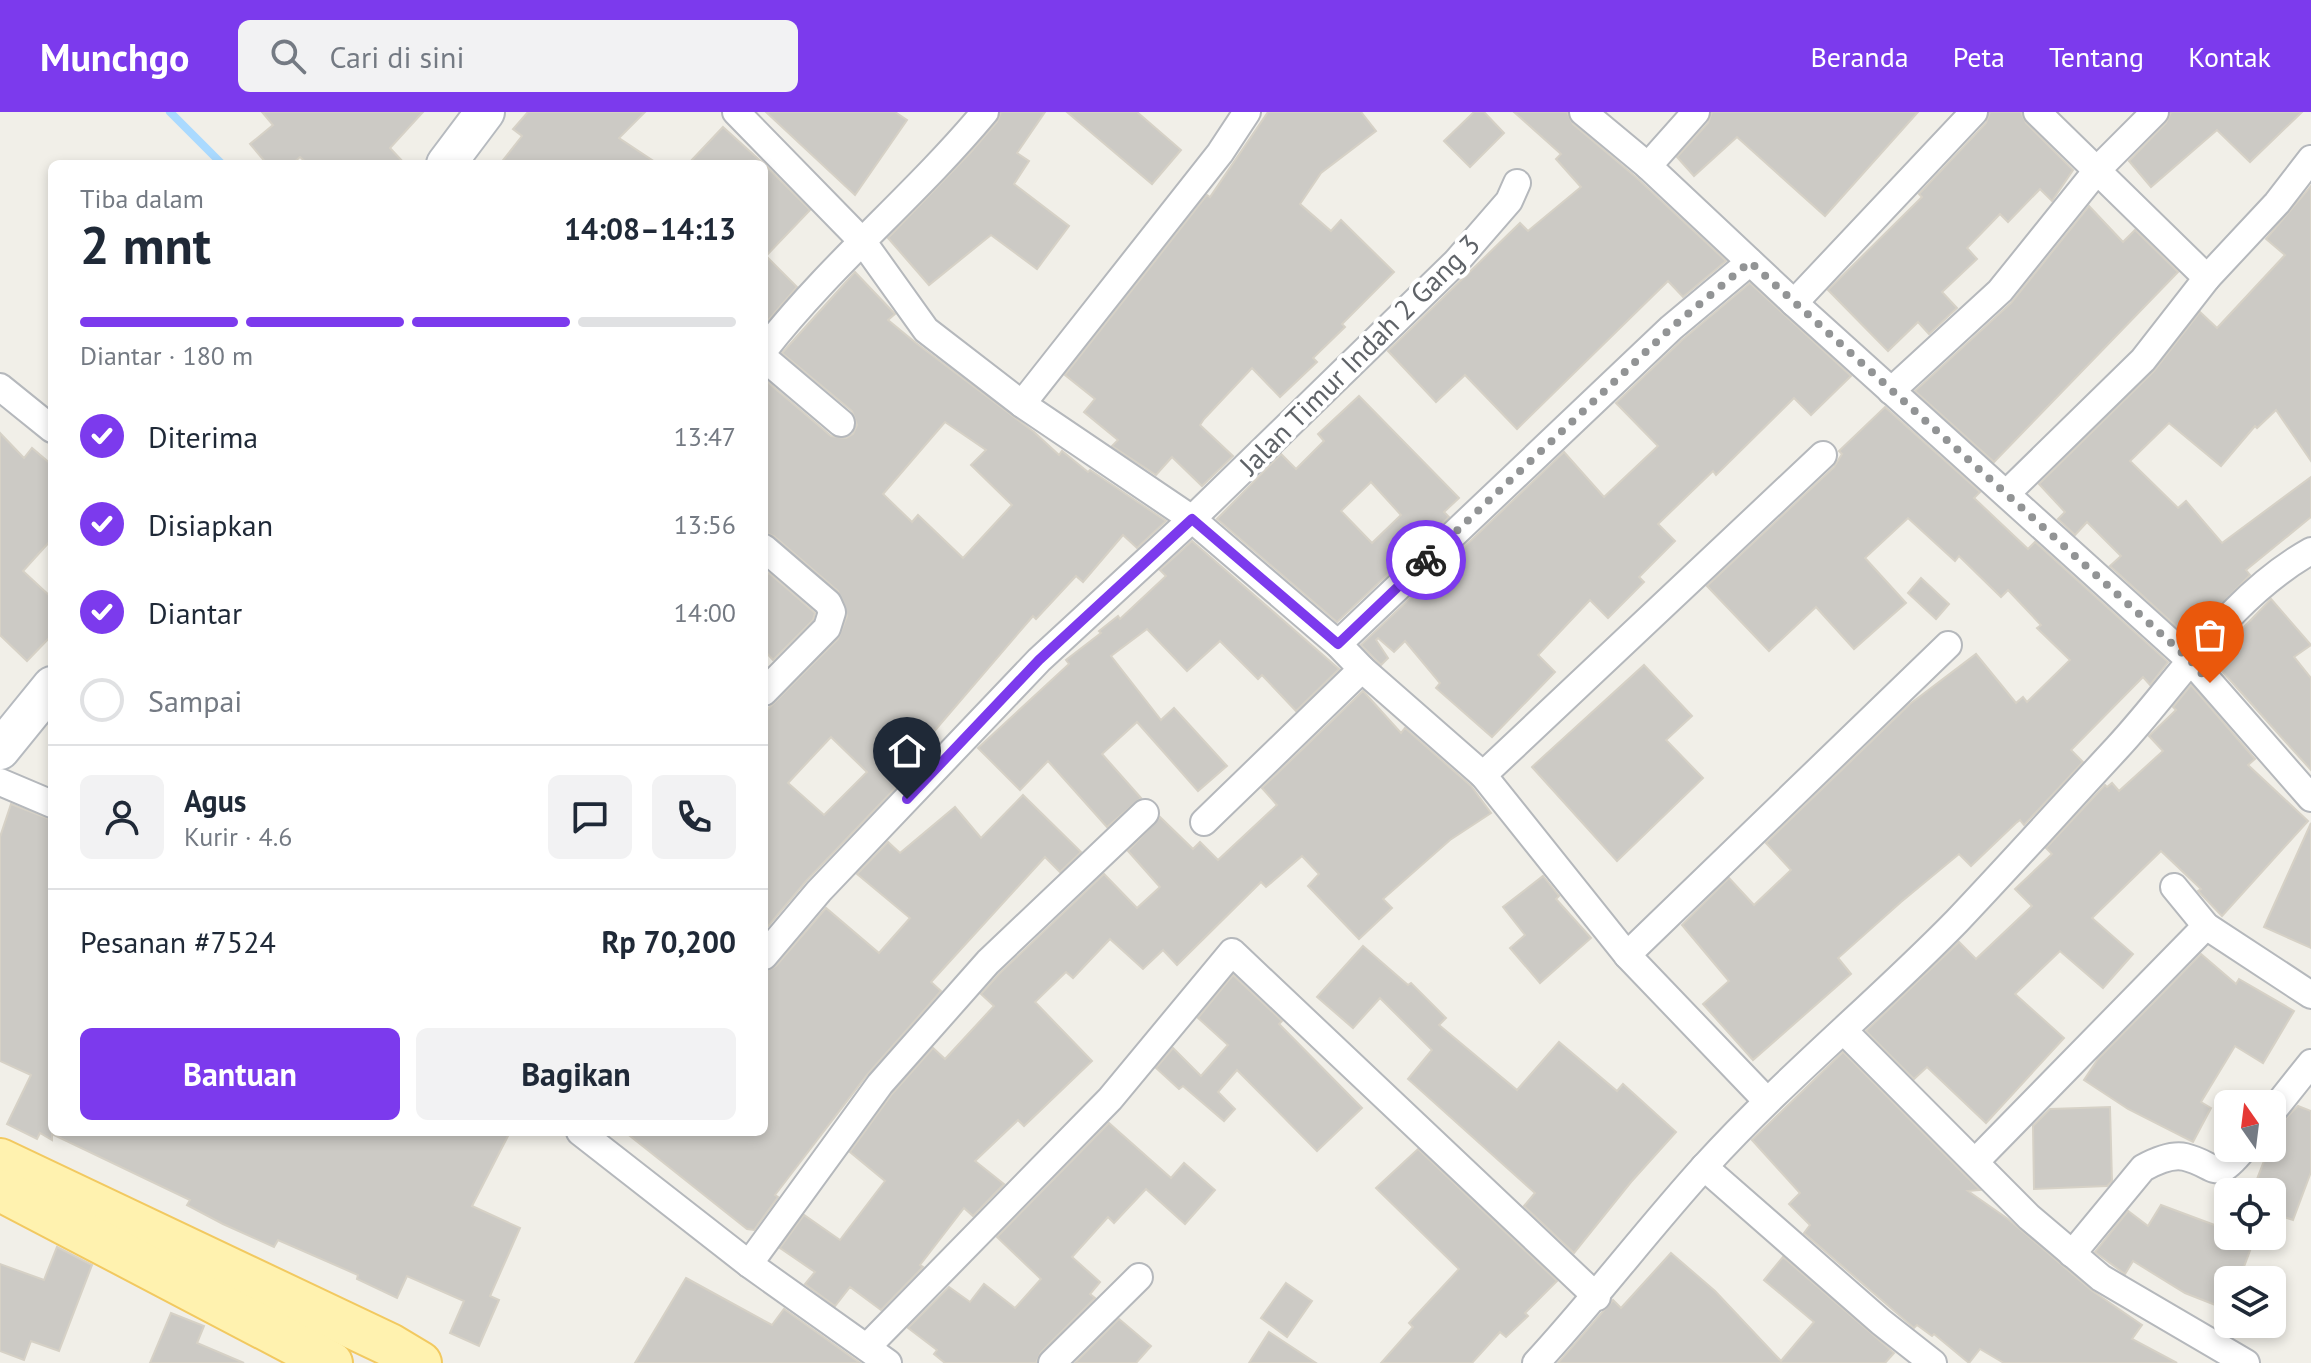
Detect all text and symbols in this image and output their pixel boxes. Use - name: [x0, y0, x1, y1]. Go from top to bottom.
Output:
- search box: [238, 20, 798, 92]
- text: Munchgo: [40, 32, 190, 81]
- icon: search: [266, 34, 310, 78]
- text: Cari di sini: [330, 37, 465, 76]
- text: Beranda: [1810, 38, 1909, 75]
- text: Peta: [1953, 38, 2005, 75]
- text: Tentang: [2049, 38, 2144, 75]
- text: Kontak: [2188, 38, 2271, 75]
- text: Tiba dalam: [80, 182, 204, 215]
- text: 14:08–14:13: [564, 209, 736, 248]
- text: 2 mnt: [80, 211, 211, 278]
- street label: Jalan Timur Indah 2 Gang 3: [1230, 226, 1487, 483]
- text: Diantar · 180 m: [80, 339, 253, 372]
- icon: check: [80, 414, 124, 458]
- text: Diterima: [148, 417, 258, 456]
- text: 13:47: [674, 420, 736, 453]
- icon: check: [80, 502, 124, 546]
- text: Disiapkan: [148, 505, 273, 544]
- text: 13:56: [674, 508, 736, 541]
- courier: [1386, 520, 1466, 600]
- icon: bike: [1404, 538, 1448, 582]
- icon: check: [80, 590, 124, 634]
- text: Diantar: [148, 593, 242, 632]
- text: 14:00: [674, 596, 736, 629]
- pin: [2176, 601, 2244, 683]
- icon: bag: [2188, 613, 2232, 657]
- text: Sampai: [148, 681, 242, 720]
- pin: [873, 717, 941, 799]
- icon: home: [885, 729, 929, 773]
- button: person: [80, 775, 164, 859]
- button: chat: [548, 775, 632, 859]
- button: phone: [652, 775, 736, 859]
- text: Agus: [184, 781, 246, 820]
- text: Kurir · 4.6: [184, 820, 293, 853]
- text: Pesanan #7524: [80, 922, 276, 961]
- text: Rp 70,200: [602, 922, 736, 961]
- button: Bantuan: [80, 1028, 400, 1120]
- button: Bagikan: [416, 1028, 736, 1120]
- north arrow: [2214, 1090, 2286, 1162]
- map controls: [2214, 1090, 2286, 1338]
- button: locate: [2214, 1178, 2286, 1250]
- button: layers: [2214, 1266, 2286, 1338]

